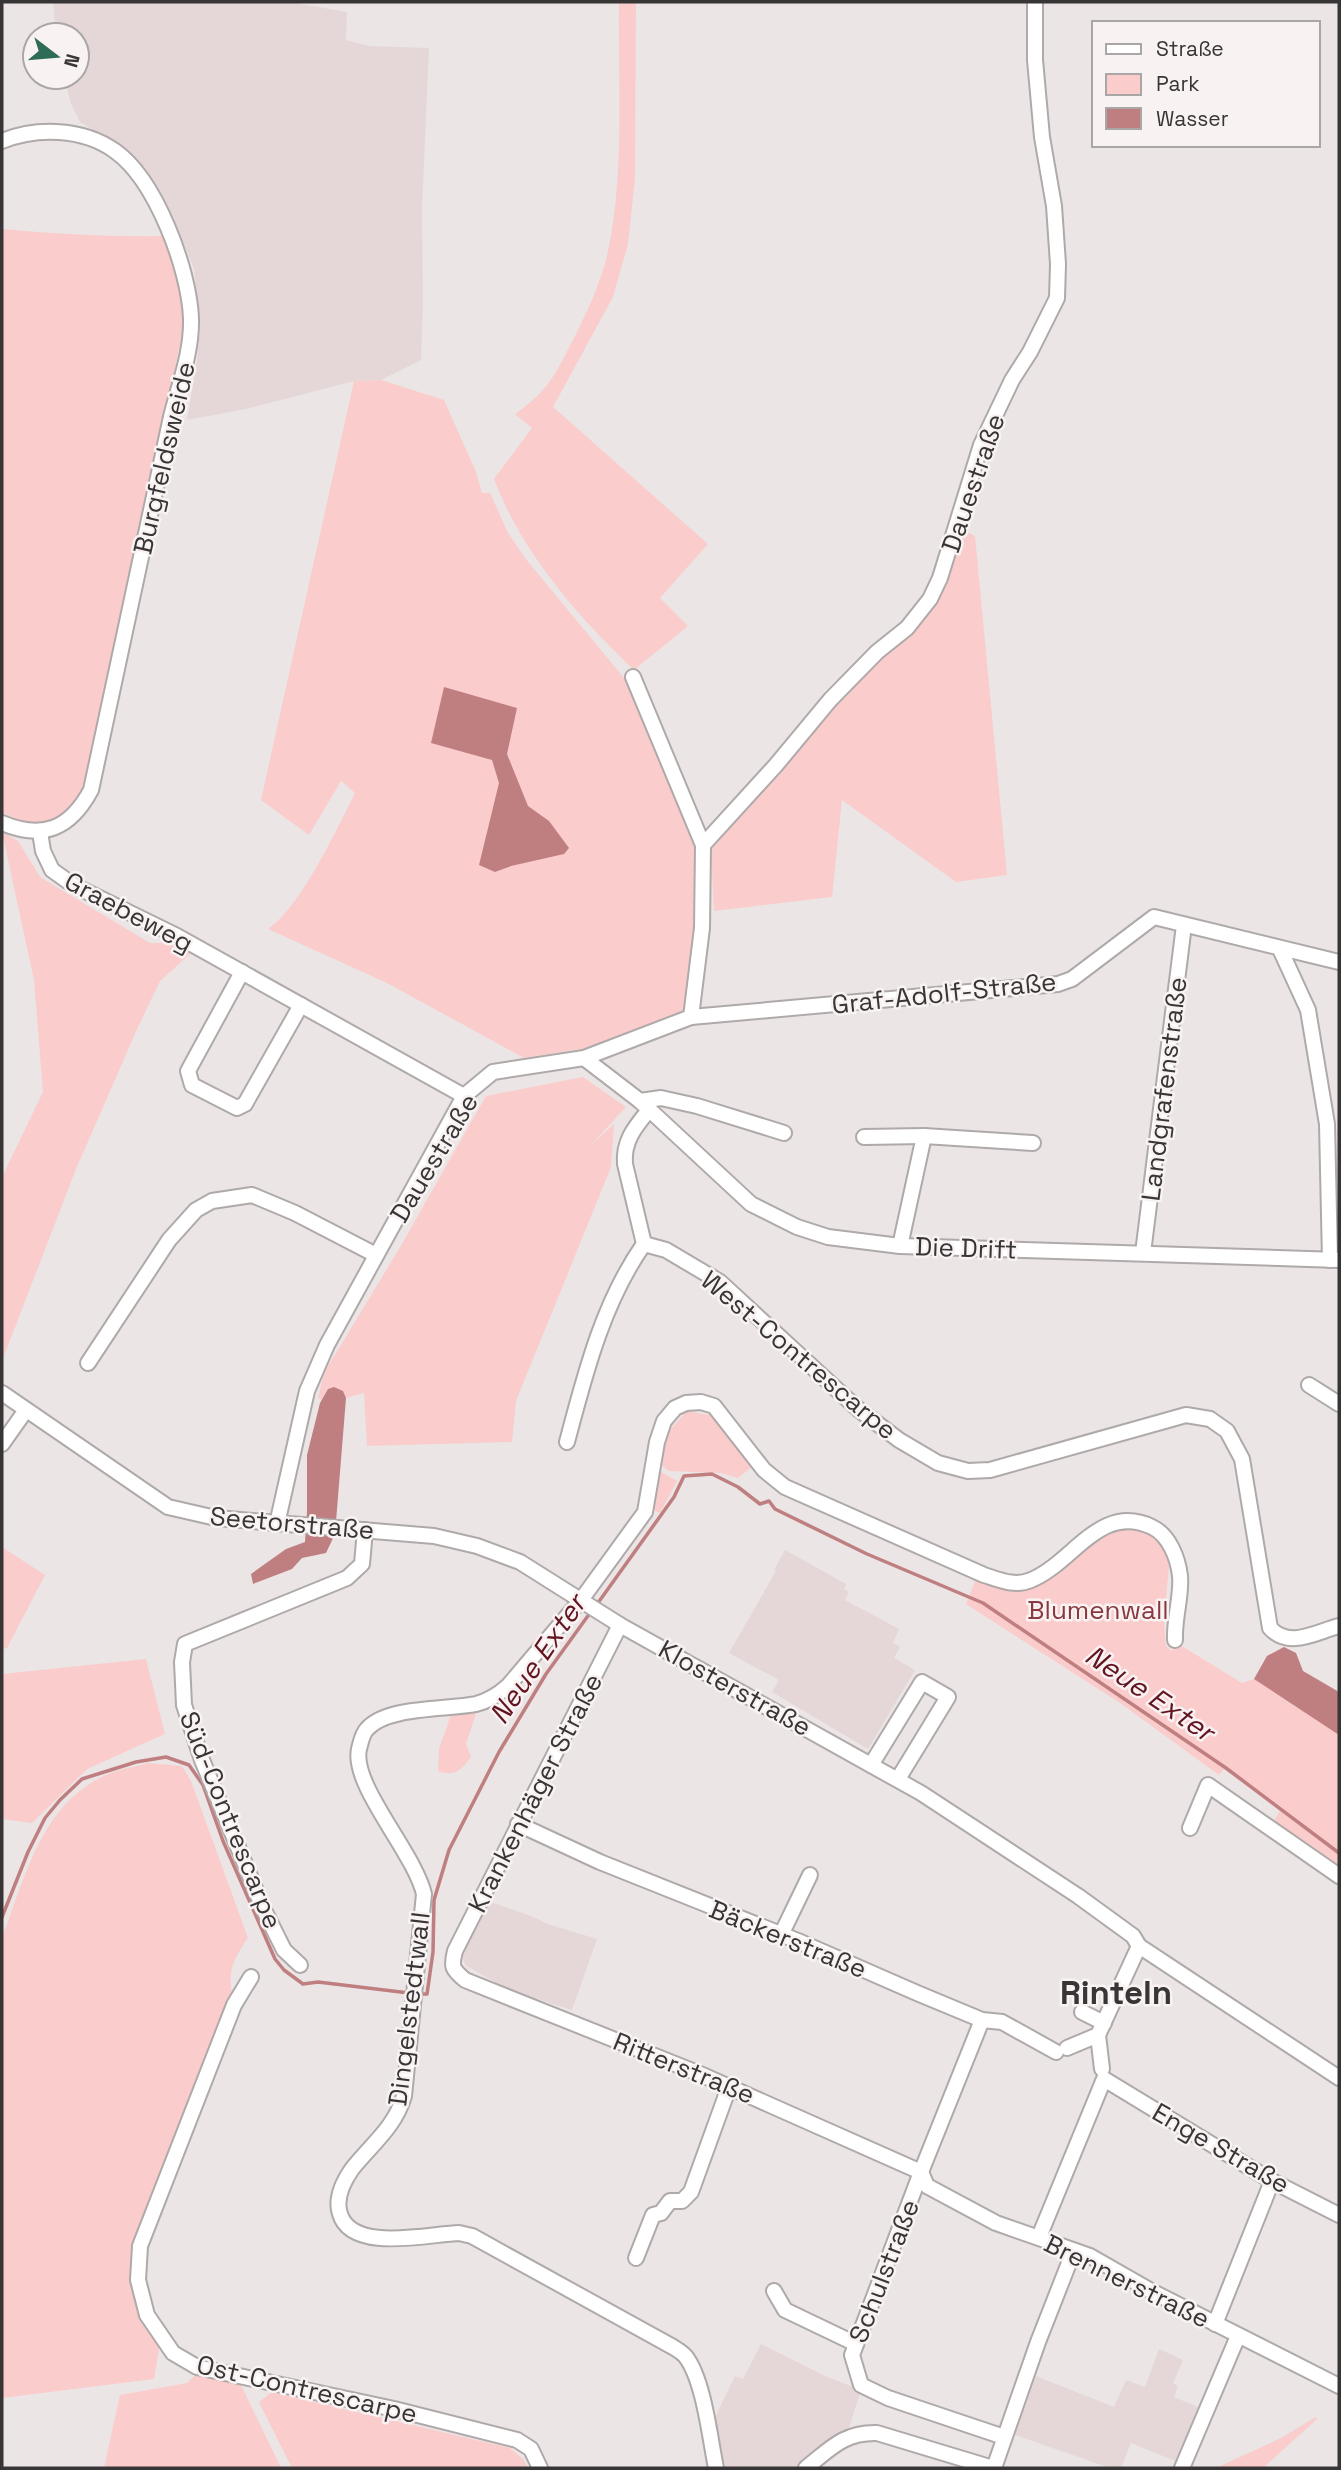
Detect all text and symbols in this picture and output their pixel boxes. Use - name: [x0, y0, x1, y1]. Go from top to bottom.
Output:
- north arrow: [21, 21, 91, 91]
- legend: [1092, 21, 1320, 147]
- text: Straße: [1156, 35, 1224, 62]
- text: N: [58, 51, 86, 70]
- text: Park: [1156, 70, 1200, 97]
- text: Wasser: [1156, 105, 1229, 132]
- street label: Burgfeldsweide: [125, 358, 203, 558]
- street label: Dauestraße: [933, 409, 1013, 557]
- street label: Graebeweg: [59, 864, 199, 960]
- street label: Graf-Adolf-Straße: [830, 964, 1058, 1022]
- street label: Landgrafenstraße: [1133, 975, 1195, 1203]
- street label: Dauestraße: [382, 1087, 486, 1229]
- street label: Die Drift: [914, 1229, 1018, 1267]
- street label: West-Contrescarpe: [694, 1263, 904, 1447]
- street label: Seetorstraße: [208, 1499, 376, 1547]
- water label: Neue Exter: [481, 1585, 595, 1730]
- park label: Blumenwall: [1027, 1593, 1169, 1627]
- street label: Klosterstraße: [653, 1632, 817, 1744]
- water label: Neue Exter: [1079, 1637, 1224, 1751]
- street label: Krankenhäger Straße: [460, 1668, 610, 1918]
- street label: Süd-Contrescarpe: [172, 1706, 290, 1934]
- street label: Bäckerstraße: [704, 1892, 872, 1986]
- street label: Dingelstedtwall: [380, 1910, 438, 2108]
- district label: Rinteln: [1060, 1972, 1172, 2014]
- street label: Ritterstraße: [608, 2024, 760, 2112]
- street label: Enge Straße: [1146, 2095, 1296, 2201]
- street label: Schulstraße: [841, 2194, 927, 2348]
- street label: Brennerstraße: [1039, 2226, 1215, 2336]
- street label: Ost-Contrescarpe: [193, 2347, 421, 2431]

